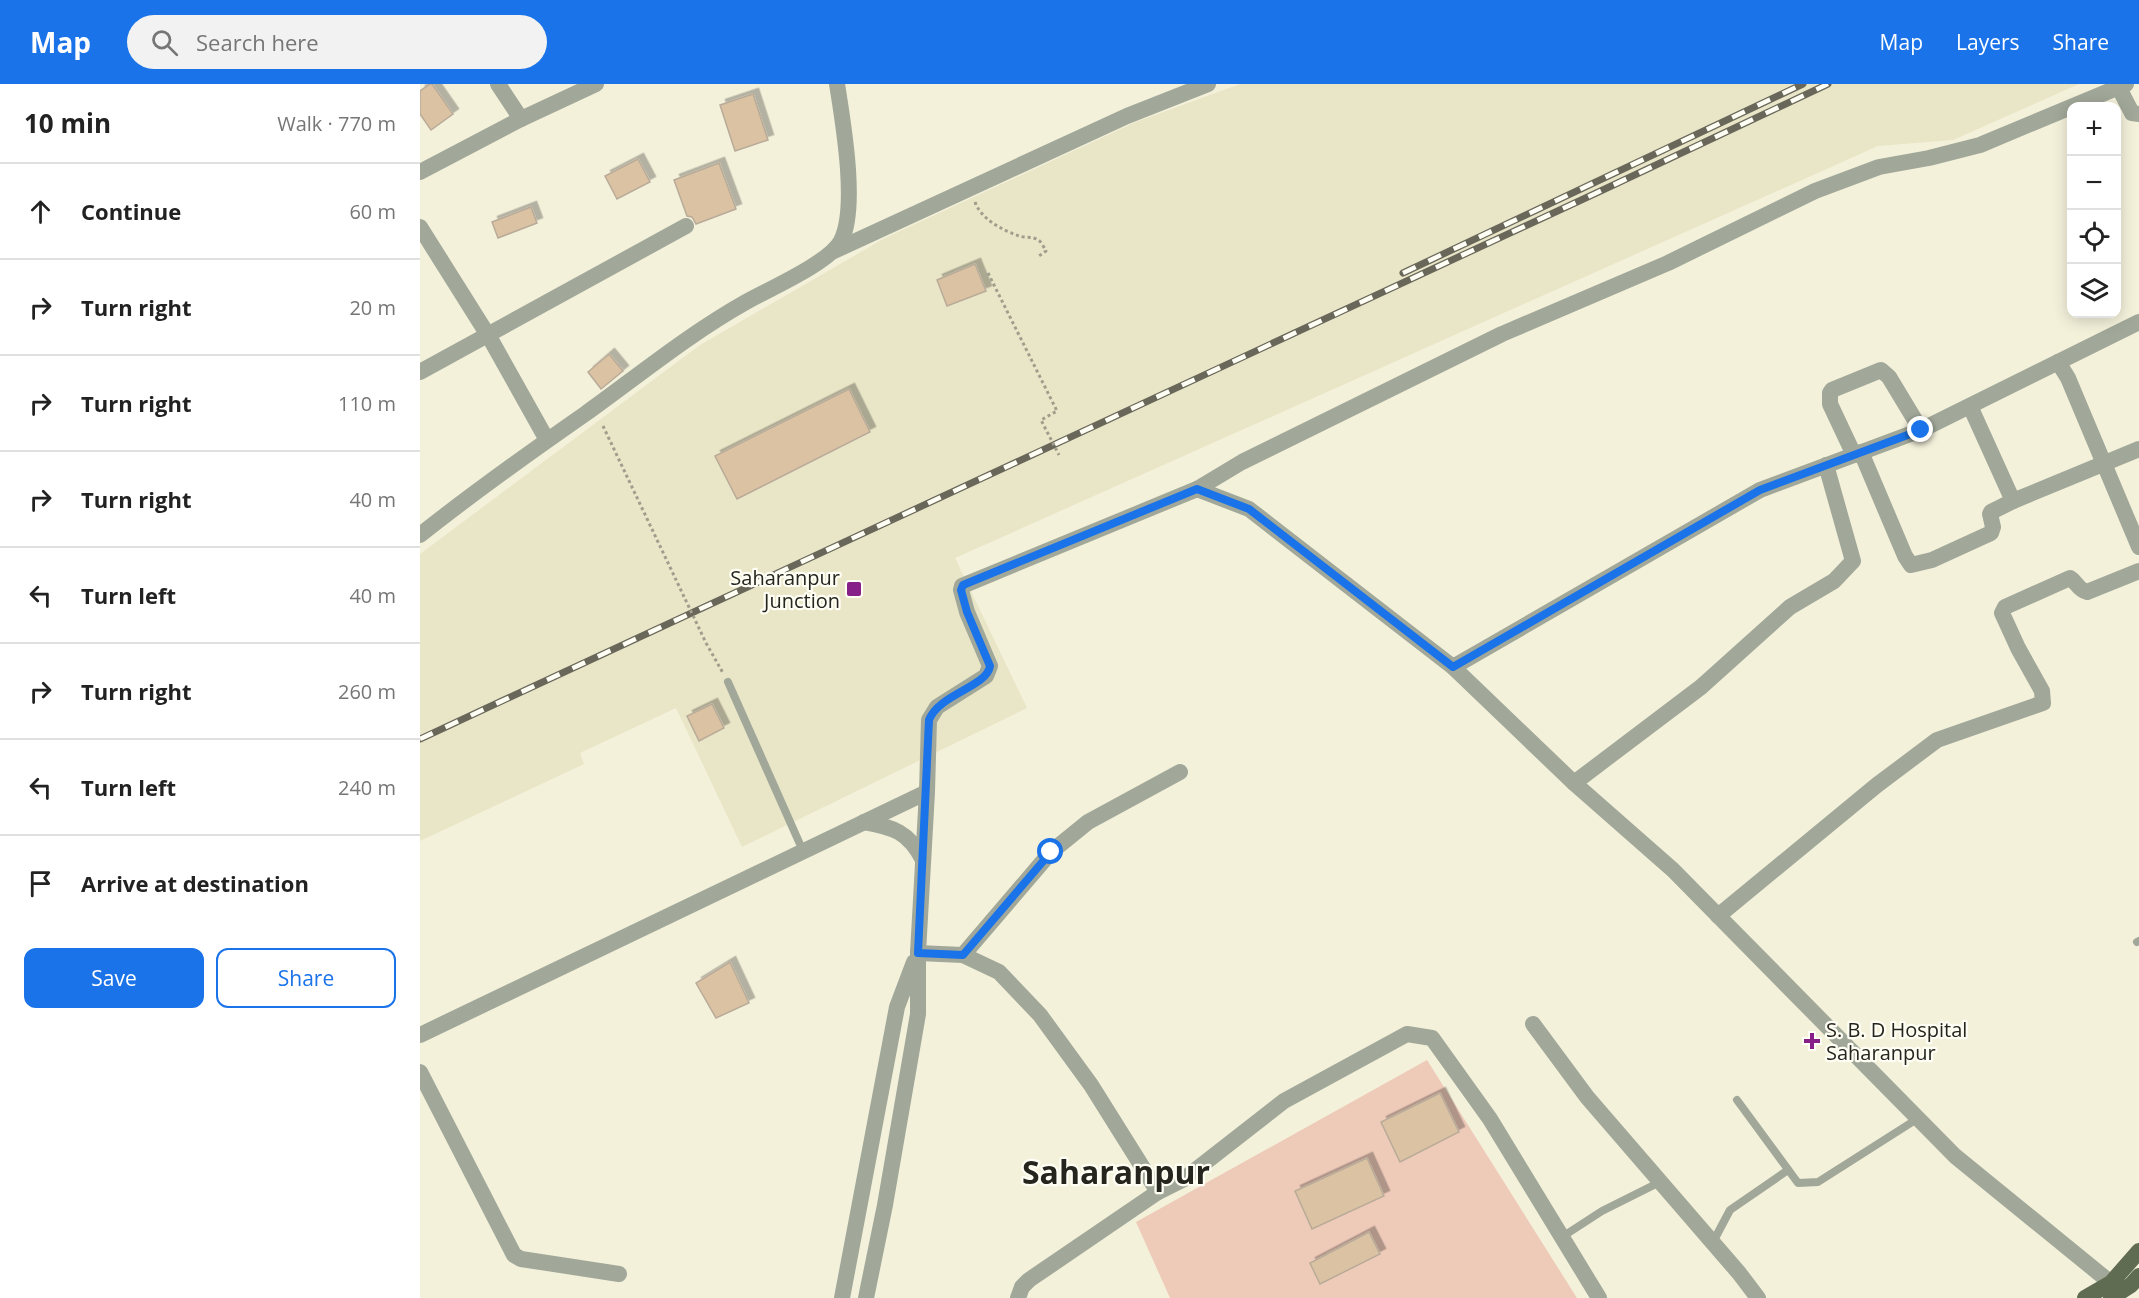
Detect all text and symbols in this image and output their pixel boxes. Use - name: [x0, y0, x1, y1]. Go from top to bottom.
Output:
- search box: [127, 15, 547, 69]
- text: Map: [30, 23, 91, 61]
- icon: search: [148, 26, 181, 59]
- text: Search here: [196, 27, 319, 57]
- text: Map: [1880, 28, 1923, 56]
- text: Layers: [1956, 28, 2020, 56]
- text: Share: [2053, 28, 2109, 56]
- map controls: [2067, 102, 2121, 318]
- button: +: [2067, 102, 2121, 156]
- text: 10 min: [24, 105, 111, 141]
- text: Walk · 770 m: [277, 110, 396, 137]
- button: −: [2067, 156, 2121, 210]
- icon: ahead: [24, 195, 57, 228]
- text: Continue: [81, 196, 181, 226]
- text: 60 m: [349, 198, 396, 225]
- button: locate: [2067, 210, 2121, 264]
- button: layers: [2067, 264, 2121, 318]
- icon: right: [24, 291, 57, 324]
- text: Turn right: [81, 292, 192, 322]
- text: 20 m: [349, 294, 396, 321]
- icon: right: [24, 387, 57, 420]
- text: Turn right: [81, 388, 192, 418]
- text: 110 m: [338, 390, 396, 417]
- route end: [1907, 416, 1933, 442]
- icon: right: [24, 483, 57, 516]
- text: Turn right: [81, 484, 192, 514]
- text: 40 m: [349, 486, 396, 513]
- place label: Saharanpur Junction: [730, 564, 840, 614]
- icon: left: [24, 579, 57, 612]
- text: Turn left: [81, 580, 176, 610]
- marker: Saharanpur Junction: [845, 580, 863, 598]
- text: 40 m: [349, 582, 396, 609]
- icon: right: [24, 675, 57, 708]
- text: Turn right: [81, 676, 192, 706]
- text: 260 m: [338, 678, 396, 705]
- icon: left: [24, 771, 57, 804]
- text: Turn left: [81, 772, 176, 802]
- text: 240 m: [338, 774, 396, 801]
- route start: [1037, 838, 1063, 864]
- icon: arrive: [24, 867, 57, 900]
- text: Arrive at destination: [81, 868, 309, 898]
- button: Save: [24, 948, 204, 1008]
- button: Share: [216, 948, 396, 1008]
- place label: S. B. D Hospital Saharanpur: [1826, 1016, 1967, 1066]
- marker: S. B. D Hospital Saharanpur: [1803, 1032, 1821, 1050]
- district label: Saharanpur: [1022, 1150, 1210, 1193]

